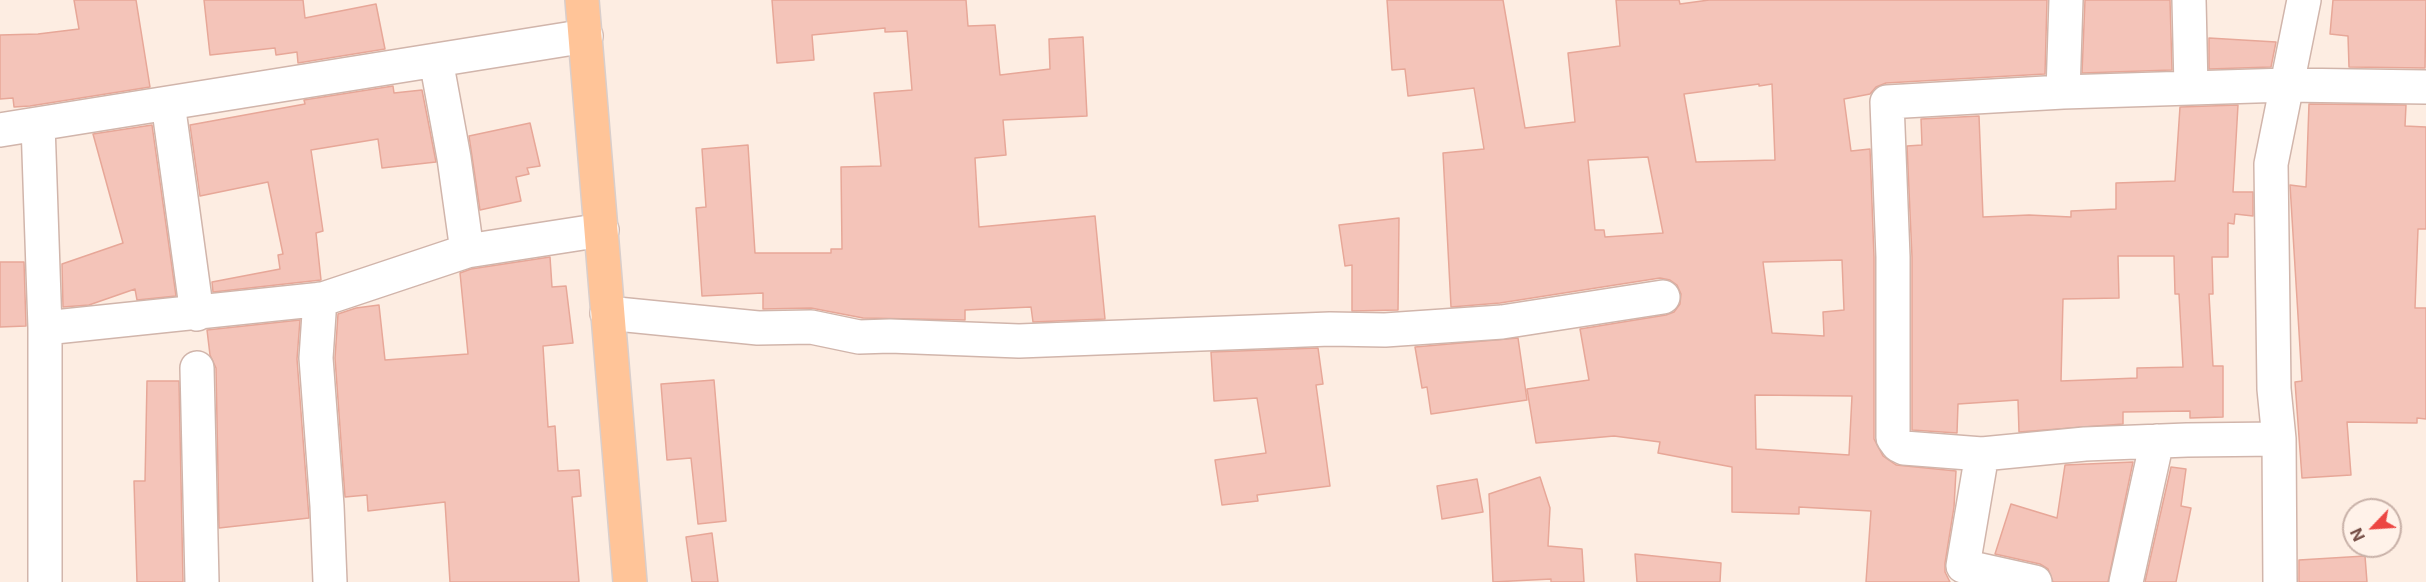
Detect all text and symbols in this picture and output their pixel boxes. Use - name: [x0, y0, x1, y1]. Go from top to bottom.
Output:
- north arrow: [2342, 498, 2402, 558]
- text: N: [2346, 525, 2369, 545]

